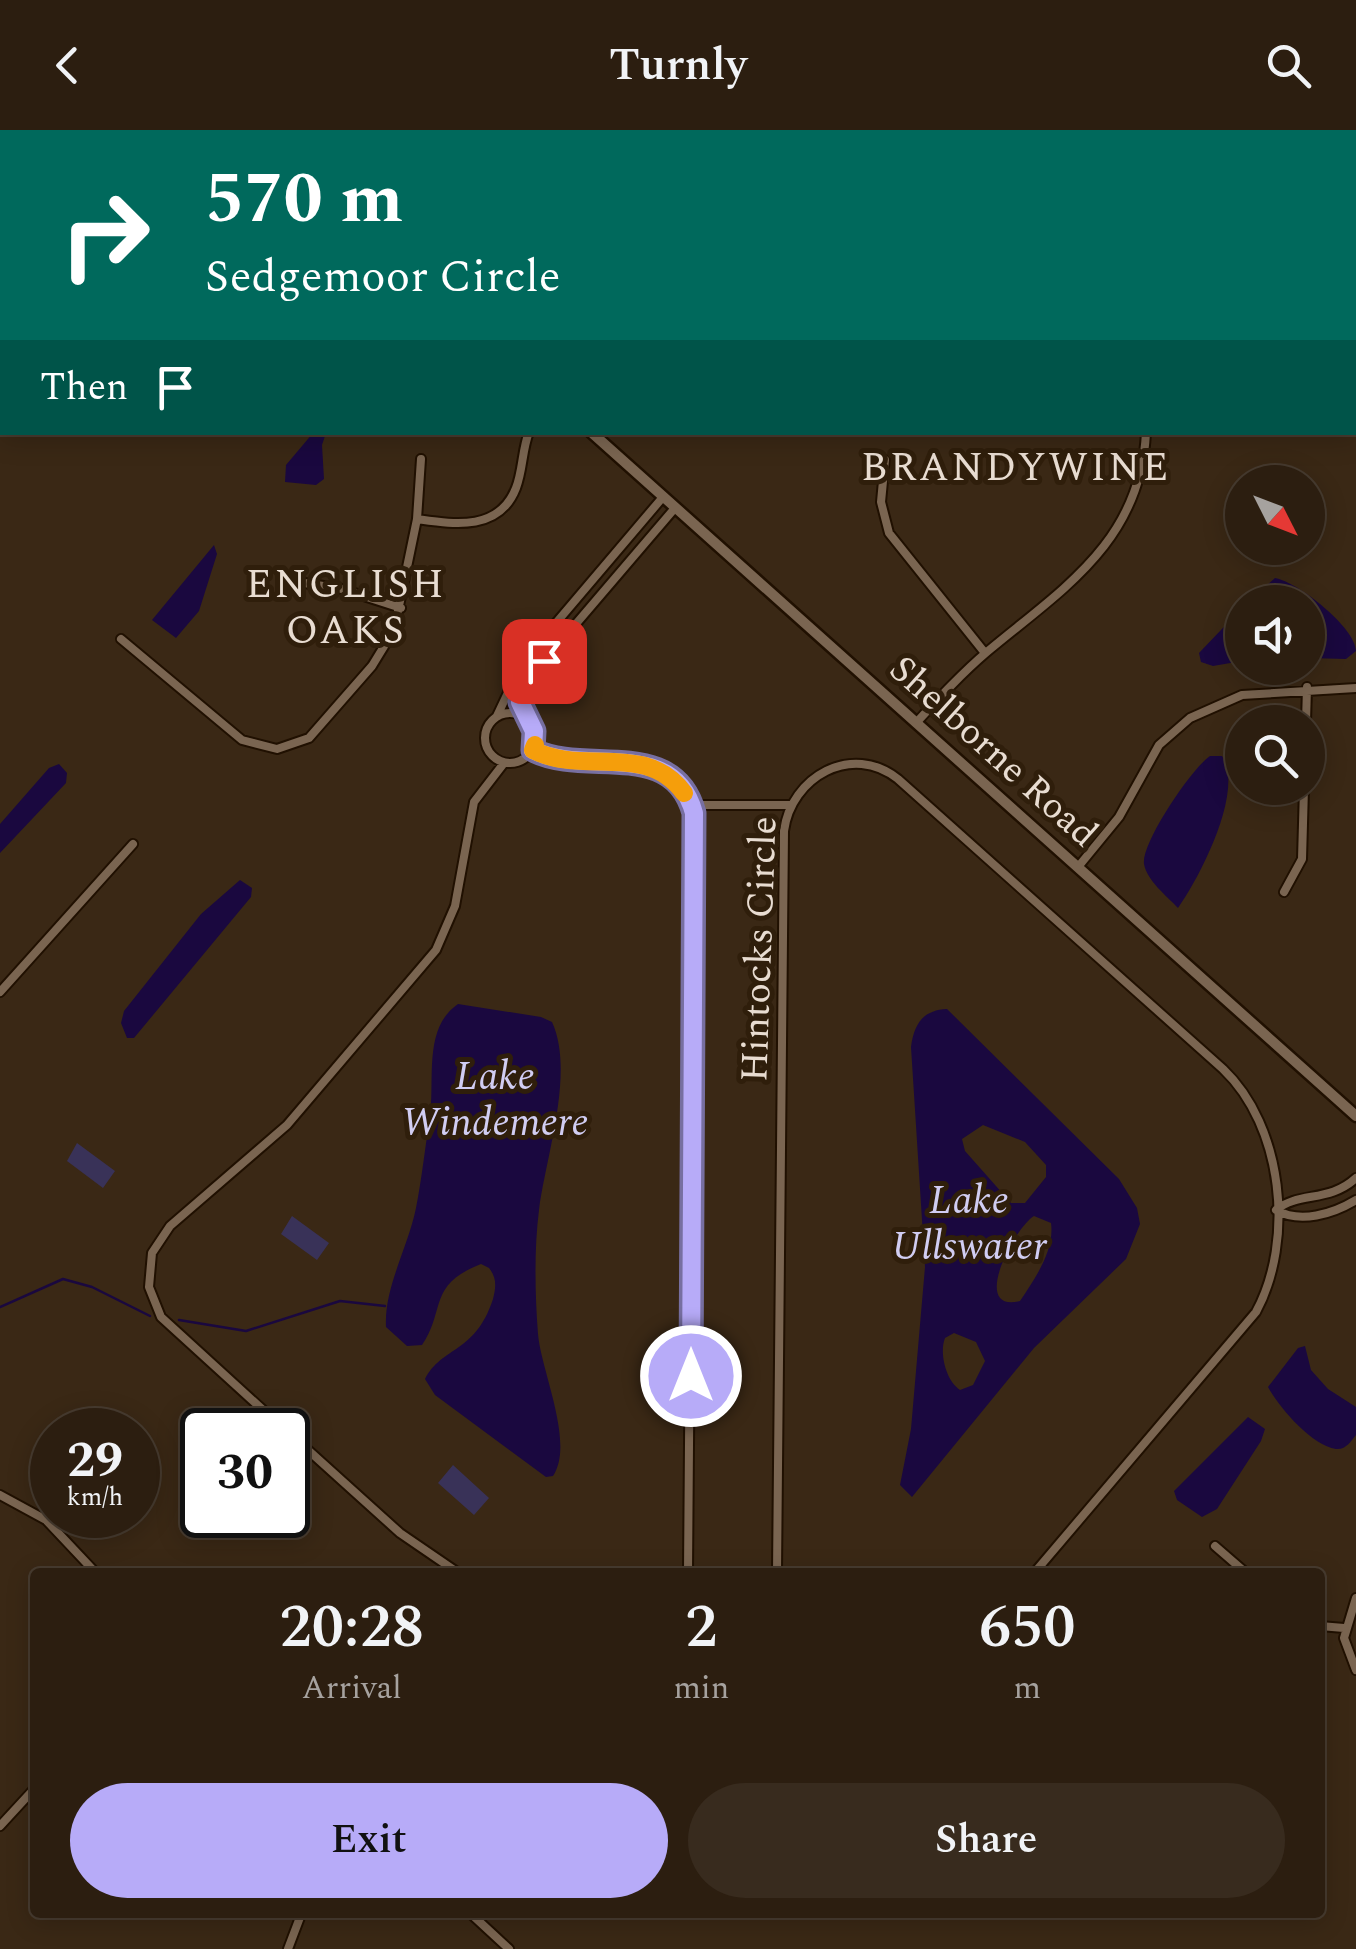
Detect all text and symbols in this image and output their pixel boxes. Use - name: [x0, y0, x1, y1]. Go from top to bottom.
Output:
- text: Turnly: [609, 31, 747, 100]
- icon: back: [40, 38, 95, 93]
- icon: search: [1261, 38, 1316, 93]
- text: 570 m: [205, 147, 403, 253]
- icon: right: [40, 170, 170, 300]
- text: Sedgemoor Circle: [205, 243, 560, 312]
- text: Then: [40, 359, 128, 417]
- icon: arrive: [148, 360, 203, 415]
- district label: BRANDYWINE: [861, 438, 1171, 499]
- north arrow: [1225, 465, 1325, 565]
- map controls: [1225, 465, 1325, 805]
- district label: ENGLISH OAKS: [246, 555, 446, 662]
- button: sound: [1225, 585, 1325, 685]
- pin: [502, 619, 587, 704]
- icon: arrive: [517, 634, 572, 689]
- street label: Shelborne Road: [875, 642, 1111, 862]
- button: search: [1225, 705, 1325, 805]
- street label: Hintocks Circle: [726, 815, 794, 1083]
- water label: Lake Windemere: [401, 1047, 589, 1154]
- water label: Lake Ullswater: [891, 1171, 1048, 1278]
- position arrow: [639, 1324, 743, 1428]
- speed limit sign: 30: [180, 1408, 310, 1538]
- text: 29: [67, 1423, 123, 1499]
- text: km/h: [67, 1479, 123, 1517]
- text: 20:28: [280, 1582, 424, 1674]
- text: 2: [685, 1582, 718, 1674]
- text: 650: [979, 1582, 1075, 1674]
- text: Arrival: [302, 1664, 402, 1713]
- text: min: [673, 1664, 729, 1713]
- text: m: [1013, 1664, 1041, 1713]
- button: Exit: [70, 1783, 668, 1898]
- button: Share: [688, 1783, 1285, 1898]

